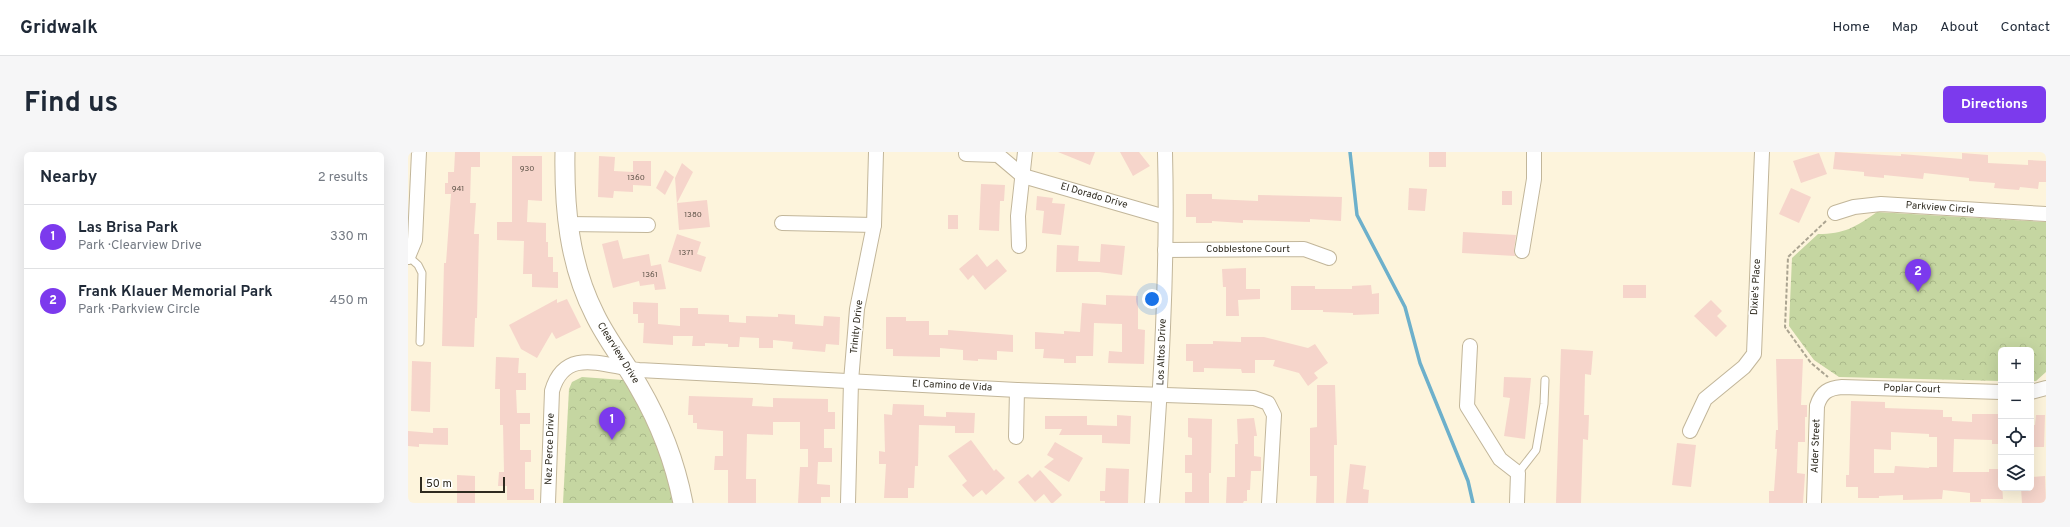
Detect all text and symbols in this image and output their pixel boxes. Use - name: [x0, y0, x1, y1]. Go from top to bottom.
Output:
- text: Gridwalk: [20, 16, 98, 40]
- text: Home: [1833, 19, 1870, 36]
- text: Map: [1892, 19, 1918, 36]
- text: About: [1940, 19, 1979, 36]
- text: Contact: [2001, 19, 2050, 36]
- text: Find us: [24, 86, 118, 122]
- button: Directions: [1943, 86, 2046, 123]
- house number: 930: [520, 164, 534, 174]
- text: Nearby: [40, 167, 97, 189]
- text: 2 results: [318, 170, 368, 186]
- house number: 1360: [627, 173, 645, 183]
- street label: El Dorado Drive: [1059, 180, 1129, 212]
- house number: 941: [452, 184, 464, 194]
- street label: Parkview Circle: [1905, 199, 1975, 217]
- house number: 1380: [684, 210, 702, 220]
- text: Las Brisa Park: [78, 219, 178, 238]
- text: 1: [50, 229, 56, 245]
- text: 330 m: [330, 229, 368, 245]
- text: Park · Clearview Drive: [78, 238, 202, 254]
- street label: Cobblestone Court: [1206, 243, 1290, 256]
- house number: 1371: [678, 248, 694, 258]
- street label: Dixie's Place: [1748, 258, 1764, 316]
- pin: 2: [1905, 259, 1931, 292]
- house number: 1361: [642, 270, 658, 280]
- text: Frank Klauer Memorial Park: [78, 283, 273, 302]
- your location: [1142, 289, 1162, 309]
- text: 2: [49, 293, 57, 309]
- text: 450 m: [329, 293, 368, 309]
- street label: Trinity Drive: [848, 299, 866, 355]
- text: Park · Parkview Circle: [78, 302, 200, 318]
- street label: Los Altos Drive: [1154, 318, 1170, 386]
- street label: Clearview Drive: [594, 320, 642, 386]
- map controls: [1998, 347, 2034, 491]
- button: +: [1998, 347, 2034, 383]
- street label: El Camino de Vida: [911, 377, 993, 395]
- street label: Poplar Court: [1883, 382, 1941, 397]
- button: −: [1998, 383, 2034, 419]
- pin: 1: [599, 407, 625, 440]
- street label: Nez Perce Drive: [542, 413, 558, 485]
- street label: Alder Street: [1809, 418, 1823, 473]
- button: locate: [1998, 419, 2034, 455]
- button: layers: [1998, 455, 2034, 491]
- scale bar: [420, 475, 505, 494]
- text: 50 m: [426, 477, 452, 491]

